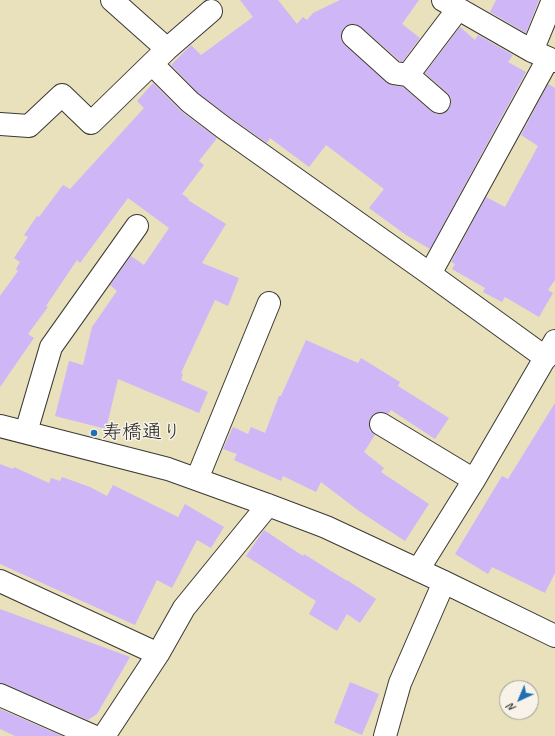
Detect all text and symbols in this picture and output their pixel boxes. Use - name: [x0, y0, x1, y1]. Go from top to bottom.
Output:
- place label: 寿橋通り: [102, 421, 182, 445]
- marker: 寿橋通り: [89, 428, 99, 438]
- north arrow: [499, 680, 539, 720]
- text: N: [504, 701, 519, 715]

